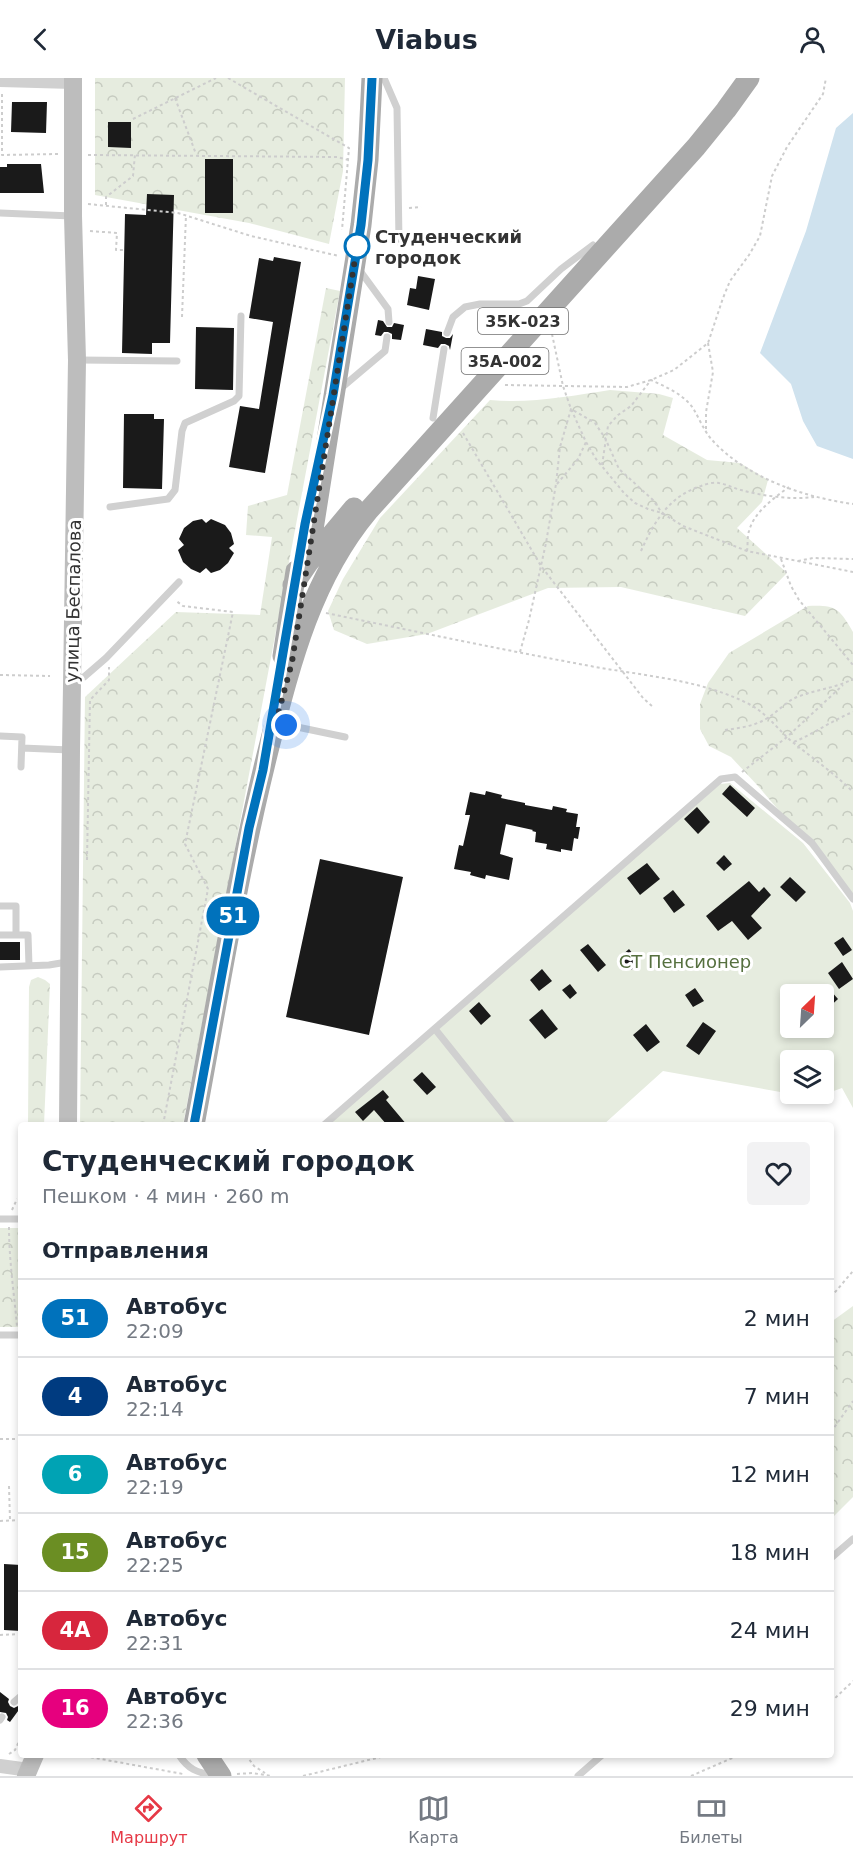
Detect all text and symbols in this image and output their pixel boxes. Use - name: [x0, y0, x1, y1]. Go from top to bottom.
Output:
- icon: back: [24, 23, 57, 56]
- icon: person: [796, 23, 829, 56]
- text: Viabus: [375, 24, 478, 55]
- place label: Студенческий городок: [375, 226, 522, 268]
- marker: Студенческий городок: [344, 233, 370, 259]
- road number: 35К-023: [478, 308, 568, 334]
- road number: 35А-002: [462, 348, 548, 374]
- street label: улица Беспалова: [61, 519, 85, 683]
- your location: [271, 710, 301, 740]
- line badge: 51: [206, 896, 260, 936]
- text: 51: [218, 904, 248, 928]
- park label: СТ Пенсионер: [619, 951, 751, 972]
- north arrow: [780, 984, 834, 1038]
- map controls: [780, 984, 834, 1104]
- button: layers: [780, 1050, 834, 1104]
- button: heart: [747, 1142, 810, 1205]
- text: Студенческий городок: [42, 1145, 415, 1178]
- text: Пешком · 4 мин · 260 m: [42, 1184, 289, 1208]
- text: Отправления: [42, 1238, 209, 1263]
- text: Автобус: [126, 1294, 228, 1319]
- text: 51: [60, 1306, 90, 1330]
- text: 2 мин: [744, 1306, 810, 1331]
- text: 22:09: [126, 1319, 184, 1343]
- text: Автобус: [126, 1372, 228, 1397]
- text: 4: [68, 1384, 82, 1408]
- text: 7 мин: [744, 1384, 810, 1409]
- text: 22:14: [126, 1397, 184, 1421]
- text: Автобус: [126, 1450, 228, 1475]
- text: 6: [68, 1462, 82, 1486]
- text: 12 мин: [730, 1462, 810, 1487]
- text: 22:19: [126, 1475, 184, 1499]
- text: Автобус: [126, 1528, 228, 1553]
- text: 15: [60, 1540, 90, 1564]
- text: 18 мин: [730, 1540, 810, 1565]
- text: 22:25: [126, 1553, 184, 1577]
- text: Автобус: [126, 1606, 228, 1631]
- text: 4А: [60, 1618, 90, 1642]
- text: 24 мин: [730, 1618, 810, 1643]
- text: 22:31: [126, 1631, 184, 1655]
- text: Автобус: [126, 1684, 228, 1709]
- text: 16: [60, 1696, 90, 1720]
- text: 29 мин: [730, 1696, 810, 1721]
- text: 22:36: [126, 1709, 184, 1733]
- tab: Маршрут: [110, 1792, 188, 1847]
- tab: Карта: [408, 1792, 459, 1847]
- tab: Билеты: [679, 1792, 743, 1847]

